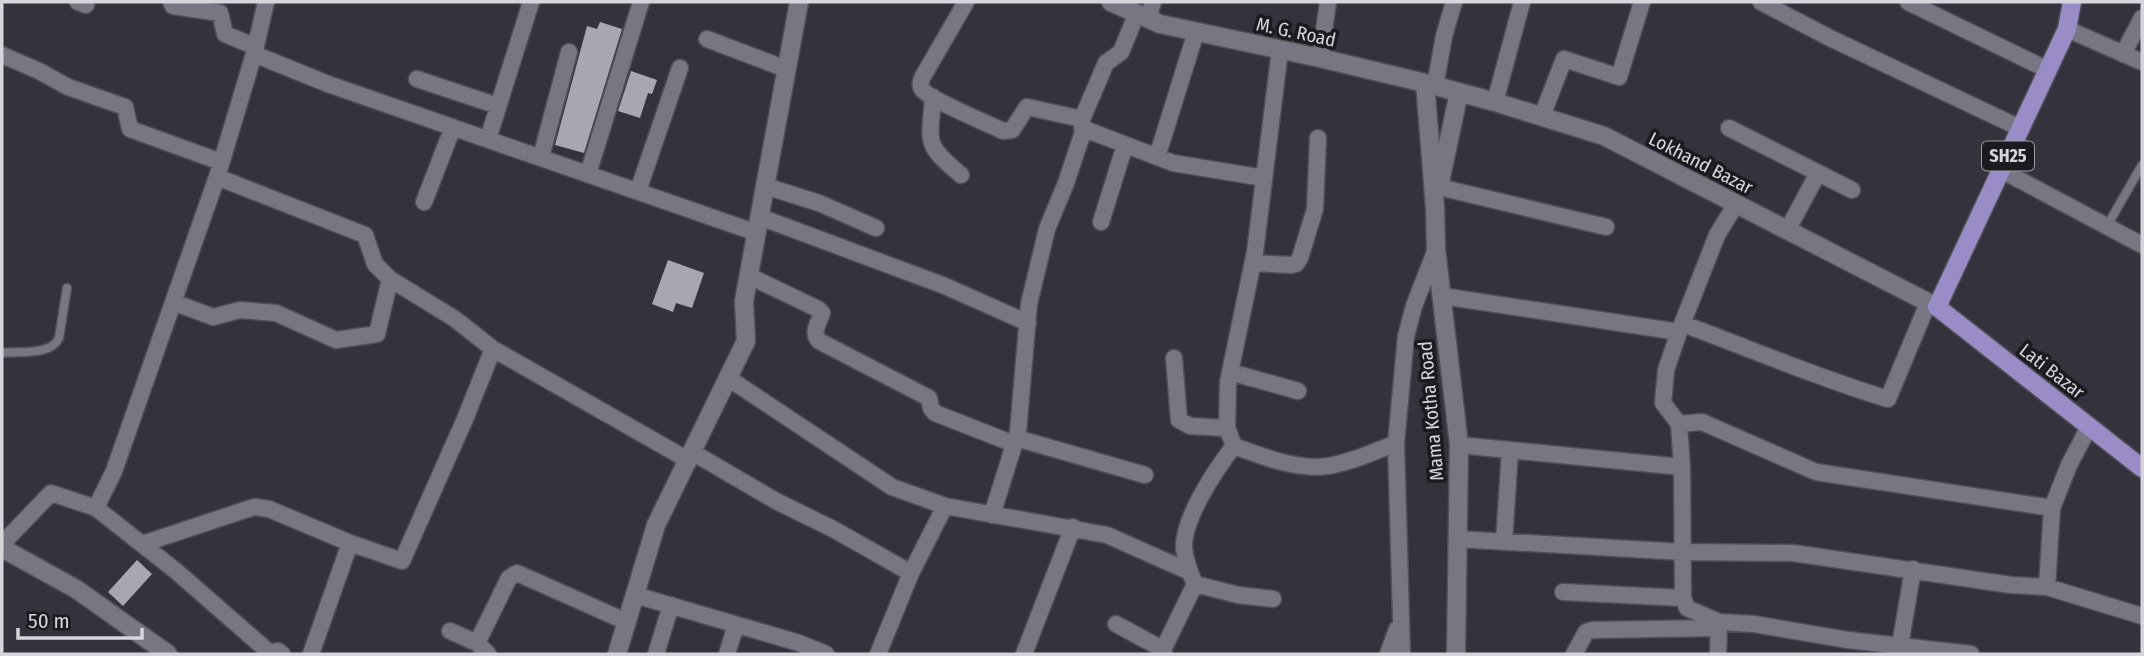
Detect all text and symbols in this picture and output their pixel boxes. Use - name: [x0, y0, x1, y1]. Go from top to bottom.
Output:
- street label: M. G. Road: [1254, 12, 1338, 52]
- street label: Lokhand Bazar: [1645, 127, 1757, 199]
- road number: SH25: [1982, 141, 2034, 170]
- street label: Lati Bazar: [2015, 339, 2089, 404]
- street label: Mama Kotha Road: [1413, 340, 1449, 482]
- scale bar: [18, 596, 142, 640]
- text: 50 m: [28, 608, 70, 634]

